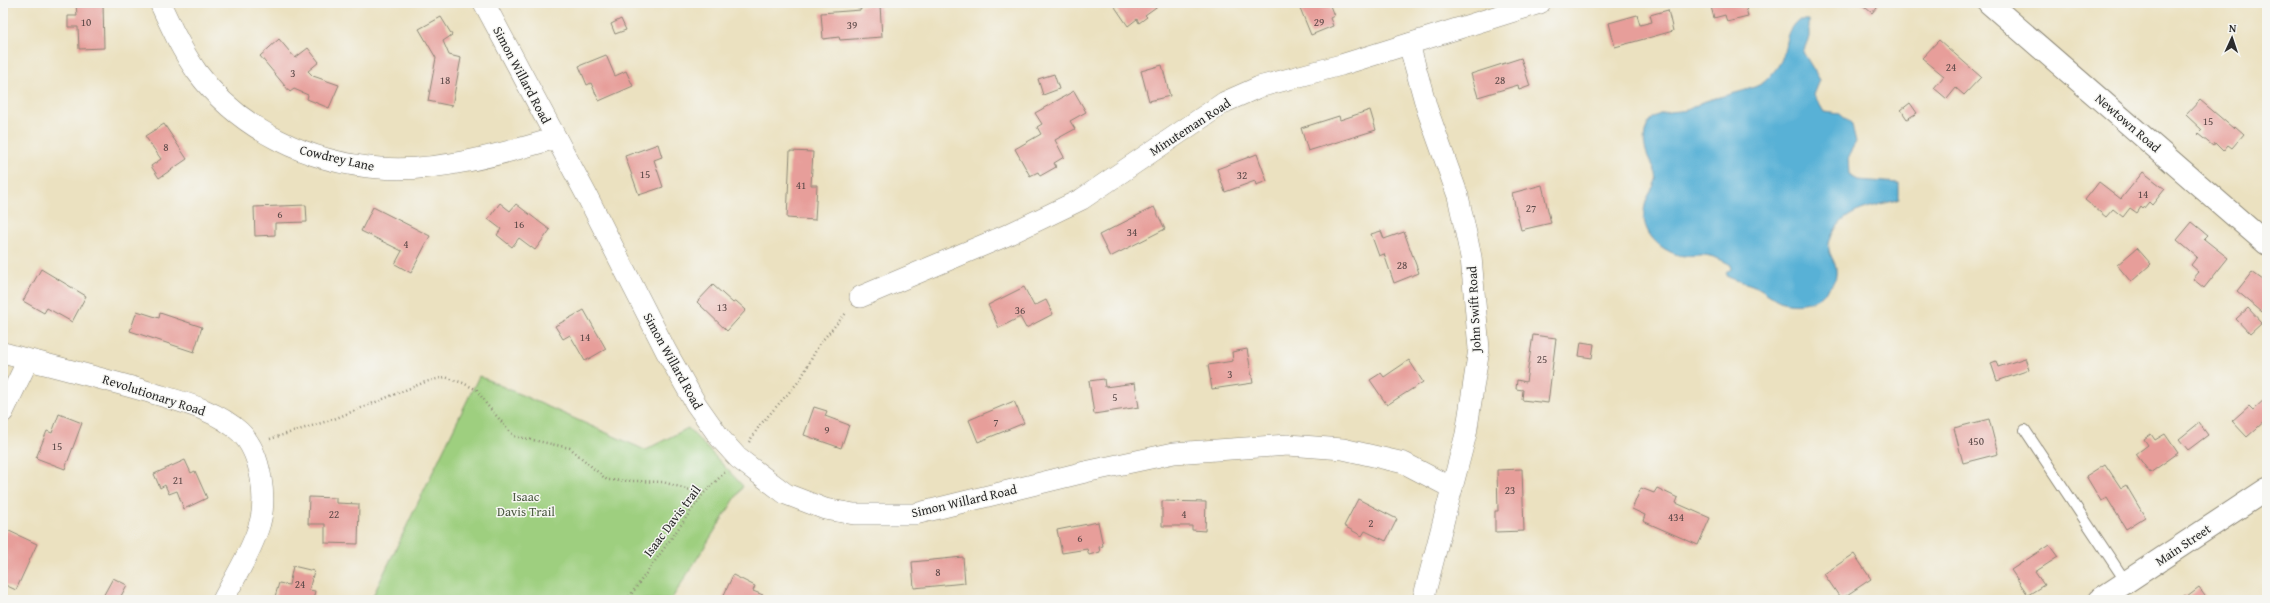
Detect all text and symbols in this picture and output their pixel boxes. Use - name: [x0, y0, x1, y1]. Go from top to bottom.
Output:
- house number: 10: [81, 14, 91, 30]
- house number: 29: [1314, 14, 1324, 30]
- house number: 39: [847, 17, 857, 33]
- north arrow: [2212, 18, 2252, 58]
- text: N: [2228, 20, 2237, 36]
- street label: Simon Willard Road: [488, 23, 556, 127]
- house number: 24: [1946, 59, 1956, 75]
- house number: 3: [290, 65, 296, 81]
- house number: 18: [440, 72, 450, 88]
- house number: 28: [1495, 72, 1505, 88]
- street label: Newtown Road: [2091, 89, 2165, 157]
- street label: Minuteman Road: [1146, 94, 1234, 160]
- house number: 15: [2203, 113, 2213, 129]
- house number: 8: [163, 139, 169, 155]
- street label: Cowdrey Lane: [298, 140, 376, 176]
- house number: 15: [640, 166, 650, 182]
- house number: 32: [1237, 167, 1247, 183]
- house number: 41: [796, 177, 806, 193]
- house number: 14: [2138, 186, 2148, 202]
- house number: 27: [1526, 200, 1536, 216]
- house number: 6: [277, 206, 283, 222]
- house number: 16: [514, 216, 524, 232]
- house number: 34: [1127, 224, 1137, 240]
- house number: 4: [403, 236, 409, 252]
- house number: 28: [1397, 257, 1407, 273]
- street label: John Swift Road: [1462, 265, 1486, 355]
- house number: 13: [717, 299, 727, 315]
- house number: 36: [1015, 302, 1025, 318]
- street label: Simon Willard Road: [639, 309, 707, 413]
- house number: 14: [580, 329, 590, 345]
- house number: 25: [1537, 351, 1547, 367]
- house number: 3: [1227, 366, 1233, 382]
- street label: Revolutionary Road: [100, 369, 208, 421]
- house number: 5: [1112, 389, 1118, 405]
- house number: 7: [993, 414, 999, 430]
- house number: 9: [824, 422, 830, 438]
- house number: 450: [1968, 433, 1984, 449]
- house number: 15: [52, 438, 62, 454]
- house number: 21: [173, 472, 183, 488]
- street label: Simon Willard Road: [909, 480, 1019, 522]
- street label: Isaac Davis trail: [639, 481, 705, 561]
- house number: 23: [1505, 482, 1515, 498]
- park label: Isaac Davis Trail: [497, 487, 555, 521]
- house number: 22: [329, 506, 339, 522]
- house number: 4: [1181, 506, 1187, 522]
- house number: 434: [1668, 509, 1684, 525]
- house number: 2: [1368, 515, 1374, 531]
- street label: Main Street: [2151, 519, 2215, 571]
- house number: 6: [1077, 530, 1083, 546]
- house number: 8: [935, 564, 941, 580]
- house number: 24: [295, 576, 305, 592]

